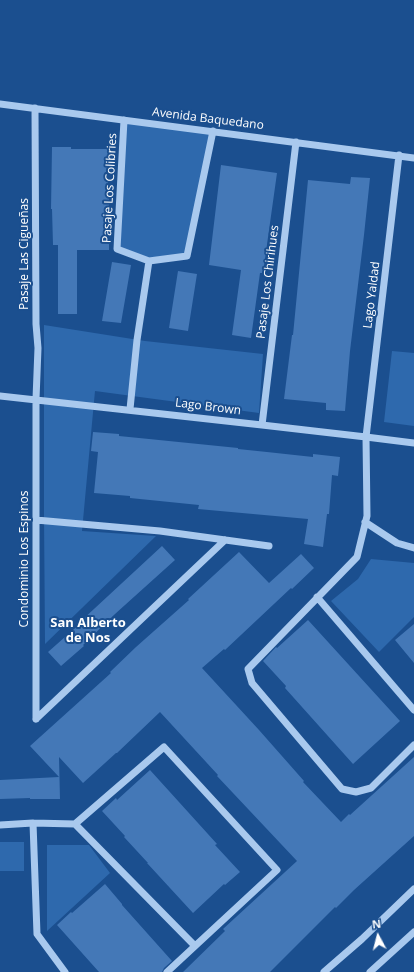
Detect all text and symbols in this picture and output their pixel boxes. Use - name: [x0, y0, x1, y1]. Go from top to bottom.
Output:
- street label: Avenida Baquedano: [151, 105, 265, 133]
- street label: Pasaje Los Colibries: [100, 133, 120, 243]
- street label: Pasaje Las Cigueñas: [18, 198, 32, 310]
- street label: Pasaje Los Chirihues: [254, 224, 282, 340]
- street label: Lago Yaldad: [361, 261, 383, 329]
- street label: Lago Brown: [174, 396, 242, 418]
- street label: Condominio Los Espinos: [18, 491, 32, 627]
- district label: San Alberto de Nos: [50, 615, 126, 646]
- north arrow: [358, 916, 398, 956]
- text: N: [371, 916, 382, 932]

